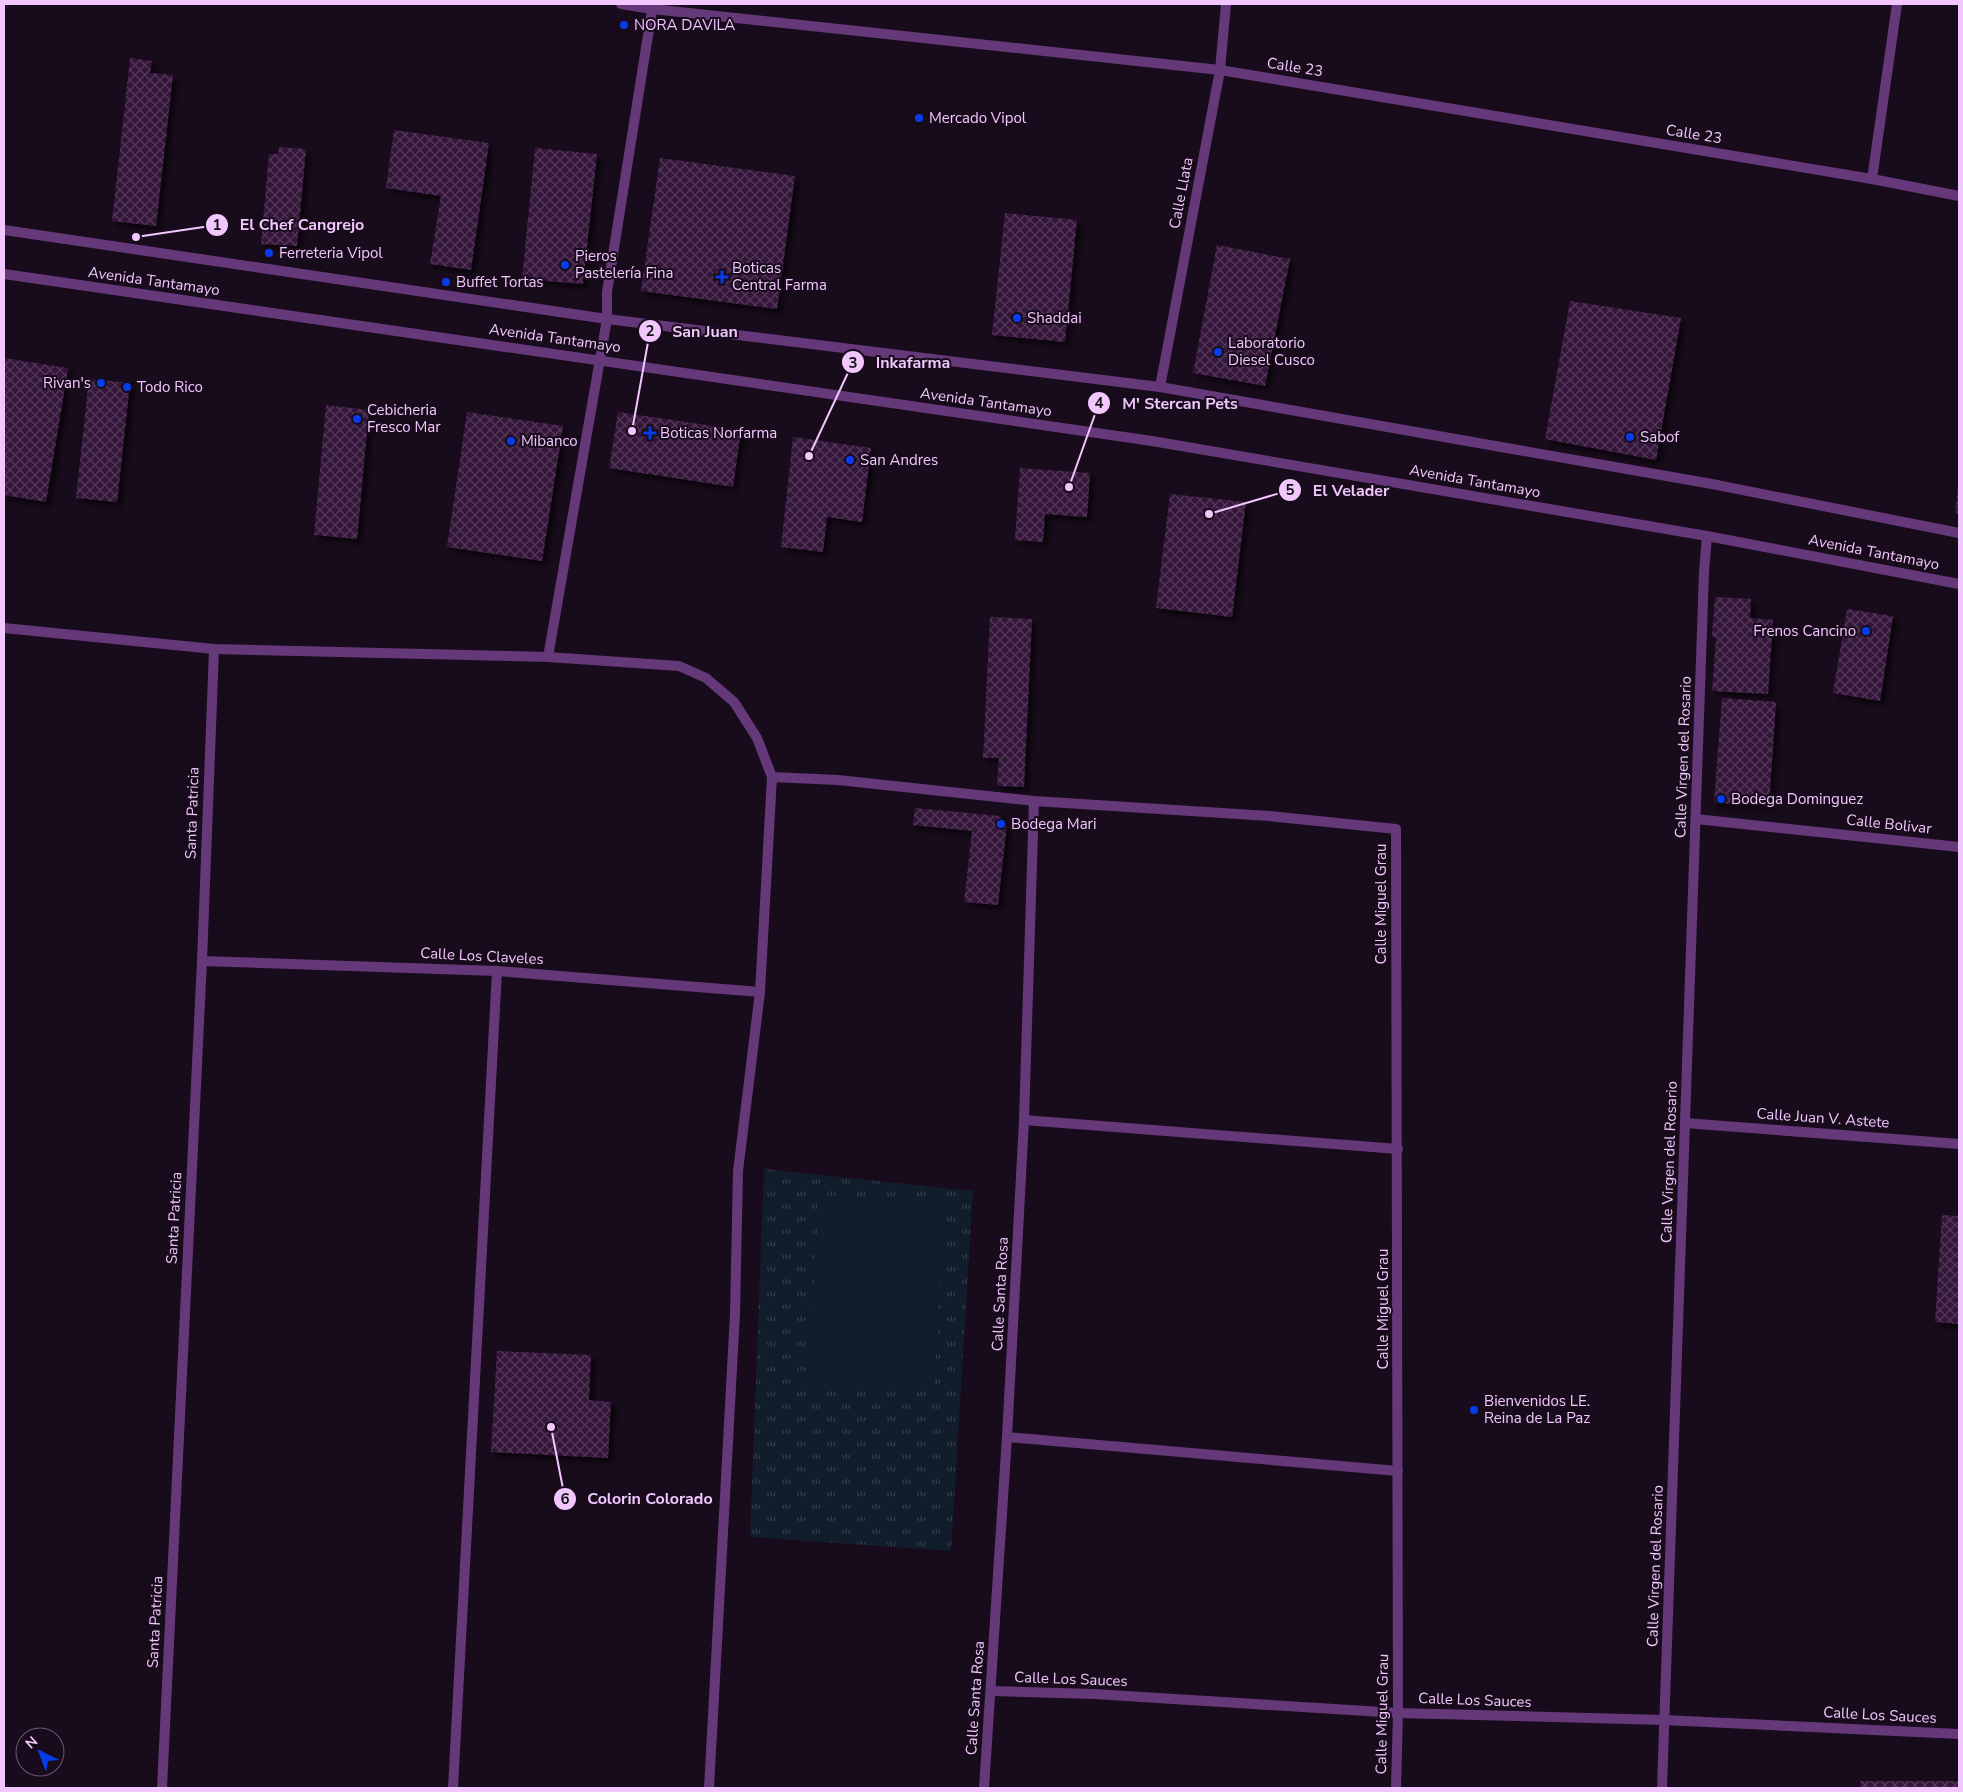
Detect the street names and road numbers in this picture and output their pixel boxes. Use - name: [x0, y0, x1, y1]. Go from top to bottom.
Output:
- street label: Calle 23: [1266, 53, 1324, 81]
- street label: Calle 23: [1665, 120, 1723, 148]
- street label: Calle Llata: [1164, 156, 1198, 230]
- street label: Avenida Tantamayo: [87, 262, 221, 300]
- street label: Avenida Tantamayo: [488, 319, 622, 357]
- street label: Avenida Tantamayo: [919, 383, 1053, 421]
- street label: Avenida Tantamayo: [1408, 460, 1542, 502]
- street label: Avenida Tantamayo: [1807, 530, 1941, 574]
- street label: Calle Virgen del Rosario: [1670, 676, 1696, 838]
- street label: Santa Patricia: [180, 767, 204, 859]
- street label: Calle Bolivar: [1845, 810, 1933, 838]
- street label: Calle Miguel Grau: [1371, 844, 1391, 964]
- street label: Calle Los Claveles: [420, 943, 544, 969]
- street label: Calle Virgen del Rosario: [1656, 1081, 1682, 1243]
- street label: Calle Juan V. Astete: [1756, 1103, 1890, 1133]
- street label: Santa Patricia: [162, 1171, 186, 1265]
- street label: Calle Santa Rosa: [987, 1236, 1013, 1352]
- street label: Calle Miguel Grau: [1373, 1249, 1393, 1369]
- street label: Calle Virgen del Rosario: [1642, 1485, 1668, 1647]
- street label: Santa Patricia: [143, 1575, 167, 1669]
- street label: Calle Santa Rosa: [961, 1640, 989, 1756]
- street label: Calle Miguel Grau: [1371, 1653, 1393, 1775]
- street label: Calle Los Sauces: [1014, 1667, 1128, 1691]
- street label: Calle Los Sauces: [1418, 1688, 1532, 1712]
- street label: Calle Los Sauces: [1823, 1702, 1937, 1728]

